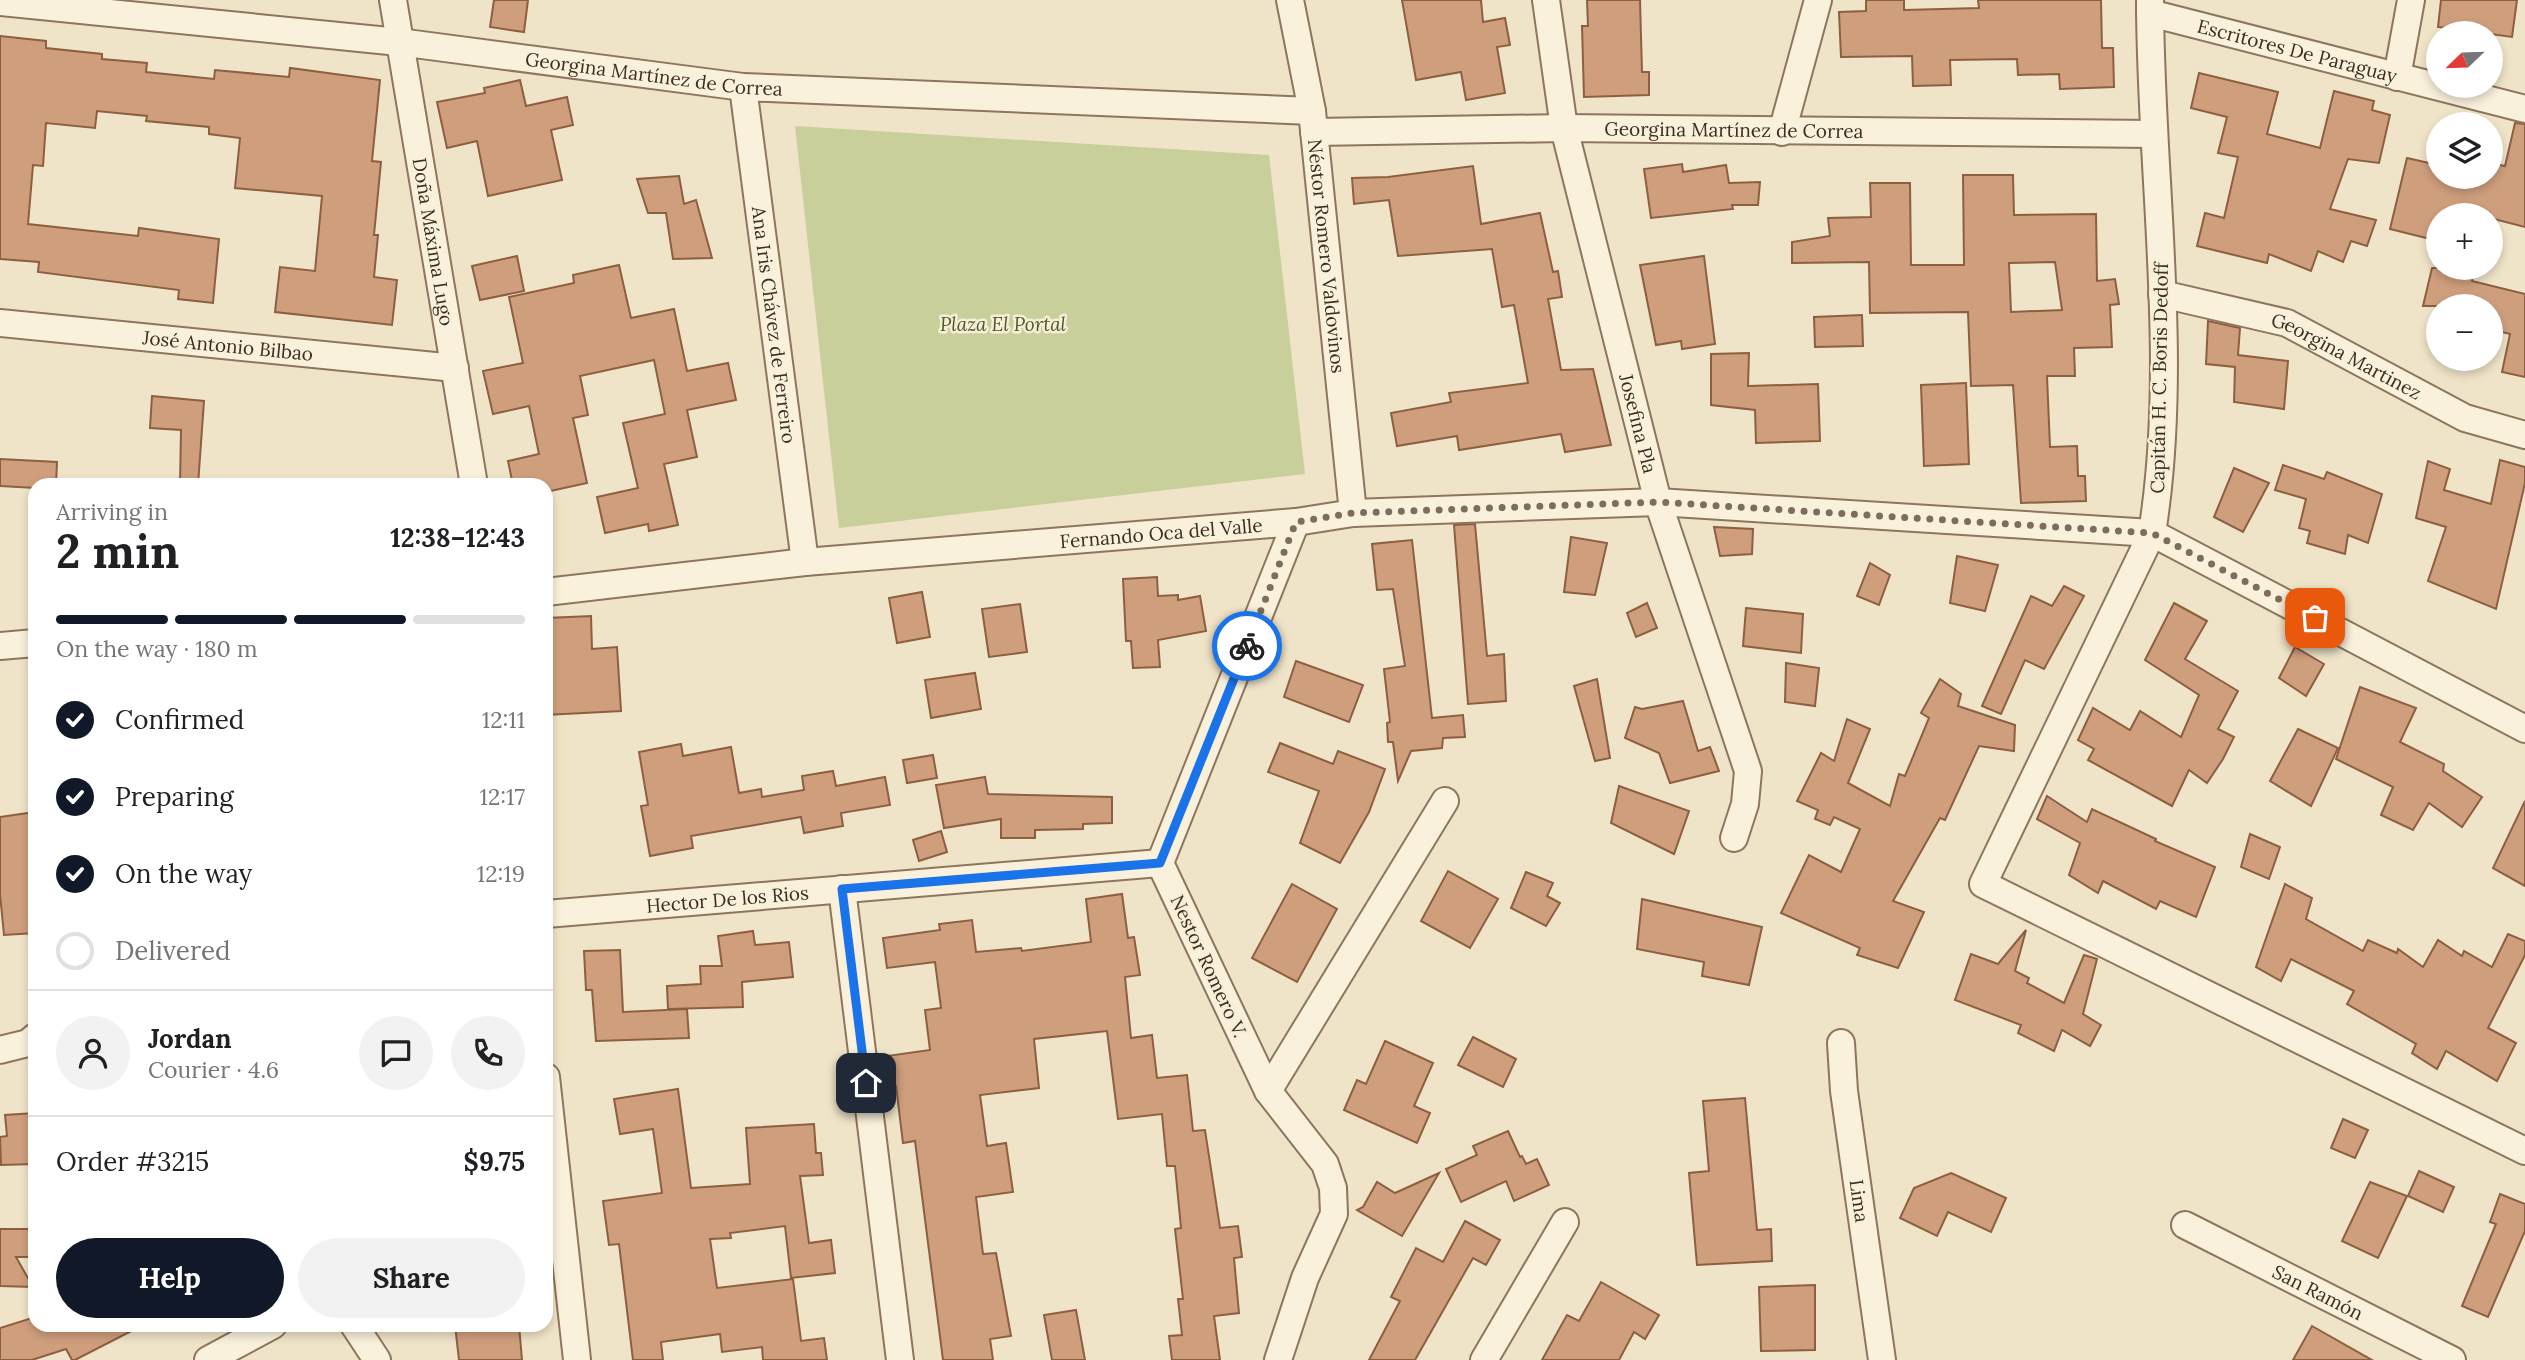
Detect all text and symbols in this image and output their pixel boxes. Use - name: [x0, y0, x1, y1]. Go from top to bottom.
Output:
- street label: Escritores De Paraguay: [2195, 14, 2400, 88]
- north arrow: [2426, 21, 2502, 98]
- map controls: [2426, 21, 2503, 371]
- street label: Georgina Martínez de Correa: [524, 47, 783, 101]
- button: layers: [2426, 112, 2503, 189]
- street label: Georgina Martínez de Correa: [1604, 116, 1864, 143]
- street label: Néstor Romero Valdovinos: [1303, 138, 1351, 375]
- street label: Doña Máxima Lugo: [408, 156, 459, 327]
- button: +: [2426, 203, 2503, 280]
- street label: Ana Iris Chávez de Ferreiro: [747, 204, 801, 445]
- street label: Capitán H. C. Boris Dedoff: [2145, 261, 2173, 494]
- button: −: [2426, 294, 2503, 371]
- street label: Georgina Martinez: [2269, 308, 2426, 405]
- park label: Plaza El Portal: [940, 312, 1067, 336]
- street label: José Antonio Bilbao: [141, 325, 314, 366]
- street label: Josefina Pla: [1614, 370, 1662, 476]
- text: Arriving in: [56, 497, 168, 526]
- street label: Fernando Oca del Valle: [1059, 513, 1263, 553]
- text: 12:38–12:43: [390, 521, 525, 554]
- text: 2 min: [56, 522, 179, 581]
- pin: [2285, 588, 2345, 648]
- icon: bag: [2296, 599, 2334, 637]
- courier: [1212, 611, 1282, 681]
- icon: bike: [1228, 627, 1266, 665]
- text: On the way · 180 m: [56, 634, 257, 663]
- icon: check: [56, 701, 94, 739]
- text: Confirmed: [115, 703, 244, 736]
- text: 12:11: [482, 705, 525, 734]
- icon: check: [56, 778, 94, 816]
- text: Preparing: [115, 780, 234, 813]
- text: 12:17: [480, 782, 525, 811]
- icon: check: [56, 855, 94, 893]
- text: On the way: [115, 857, 252, 890]
- text: 12:19: [477, 859, 525, 888]
- street label: Hector De los Rios: [645, 880, 810, 918]
- street label: Nestor Romero V.: [1165, 891, 1253, 1041]
- text: Delivered: [115, 934, 231, 967]
- button: person: [56, 1016, 130, 1090]
- button: chat: [359, 1016, 433, 1090]
- button: phone: [451, 1016, 525, 1090]
- text: Jordan: [148, 1022, 232, 1055]
- pin: [836, 1053, 896, 1113]
- text: Courier · 4.6: [148, 1055, 279, 1084]
- icon: home: [847, 1064, 885, 1102]
- text: Order #3215: [56, 1145, 209, 1178]
- text: $9.75: [464, 1145, 525, 1178]
- street label: Lima: [1845, 1178, 1874, 1224]
- button: Help: [56, 1238, 284, 1318]
- button: Share: [298, 1238, 525, 1318]
- street label: San Ramón: [2269, 1259, 2367, 1325]

